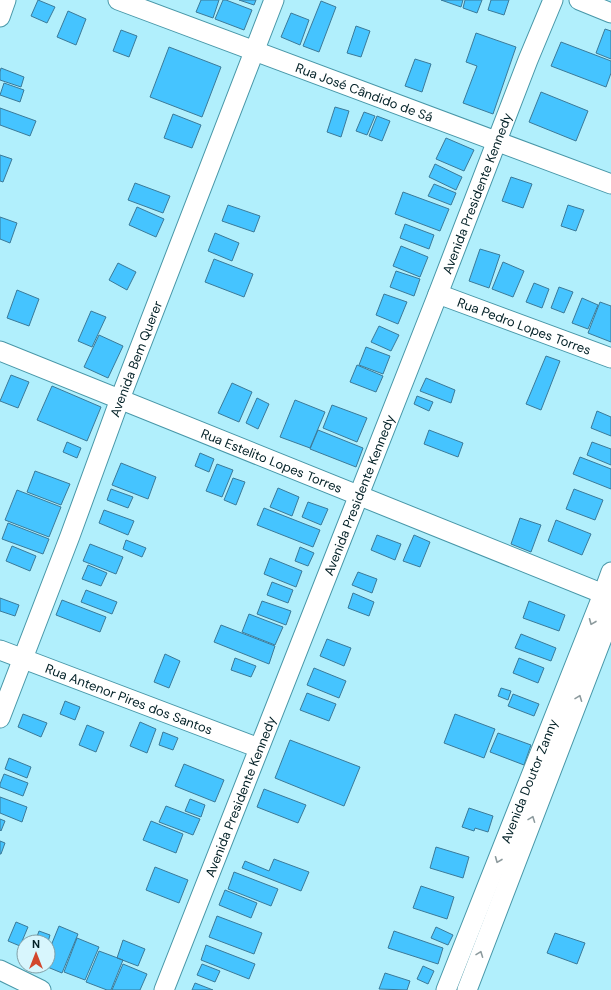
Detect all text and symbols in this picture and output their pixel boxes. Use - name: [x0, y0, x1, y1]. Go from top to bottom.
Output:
- street label: Rua José Cândido de Sá: [293, 59, 436, 125]
- street label: Avenida Presidente Kennedy: [438, 110, 515, 276]
- street label: Rua Pedro Lopes Torres: [455, 293, 593, 358]
- street label: Avenida Bem Querer: [106, 298, 166, 419]
- street label: Avenida Presidente Kennedy: [320, 412, 398, 578]
- street label: Rua Estelito Lopes Torres: [199, 424, 345, 496]
- one-way arrow: [589, 618, 597, 625]
- street label: Rua Antenor Pires dos Santos: [43, 659, 215, 738]
- one-way arrow: [574, 694, 582, 701]
- street label: Avenida Presidente Kennedy: [201, 714, 280, 879]
- street label: Avenida Doutor Zanny: [497, 716, 561, 845]
- one-way arrow: [527, 816, 535, 824]
- one-way arrow: [494, 856, 502, 863]
- north arrow: [16, 934, 56, 974]
- text: N: [32, 937, 40, 951]
- one-way arrow: [476, 950, 484, 957]

